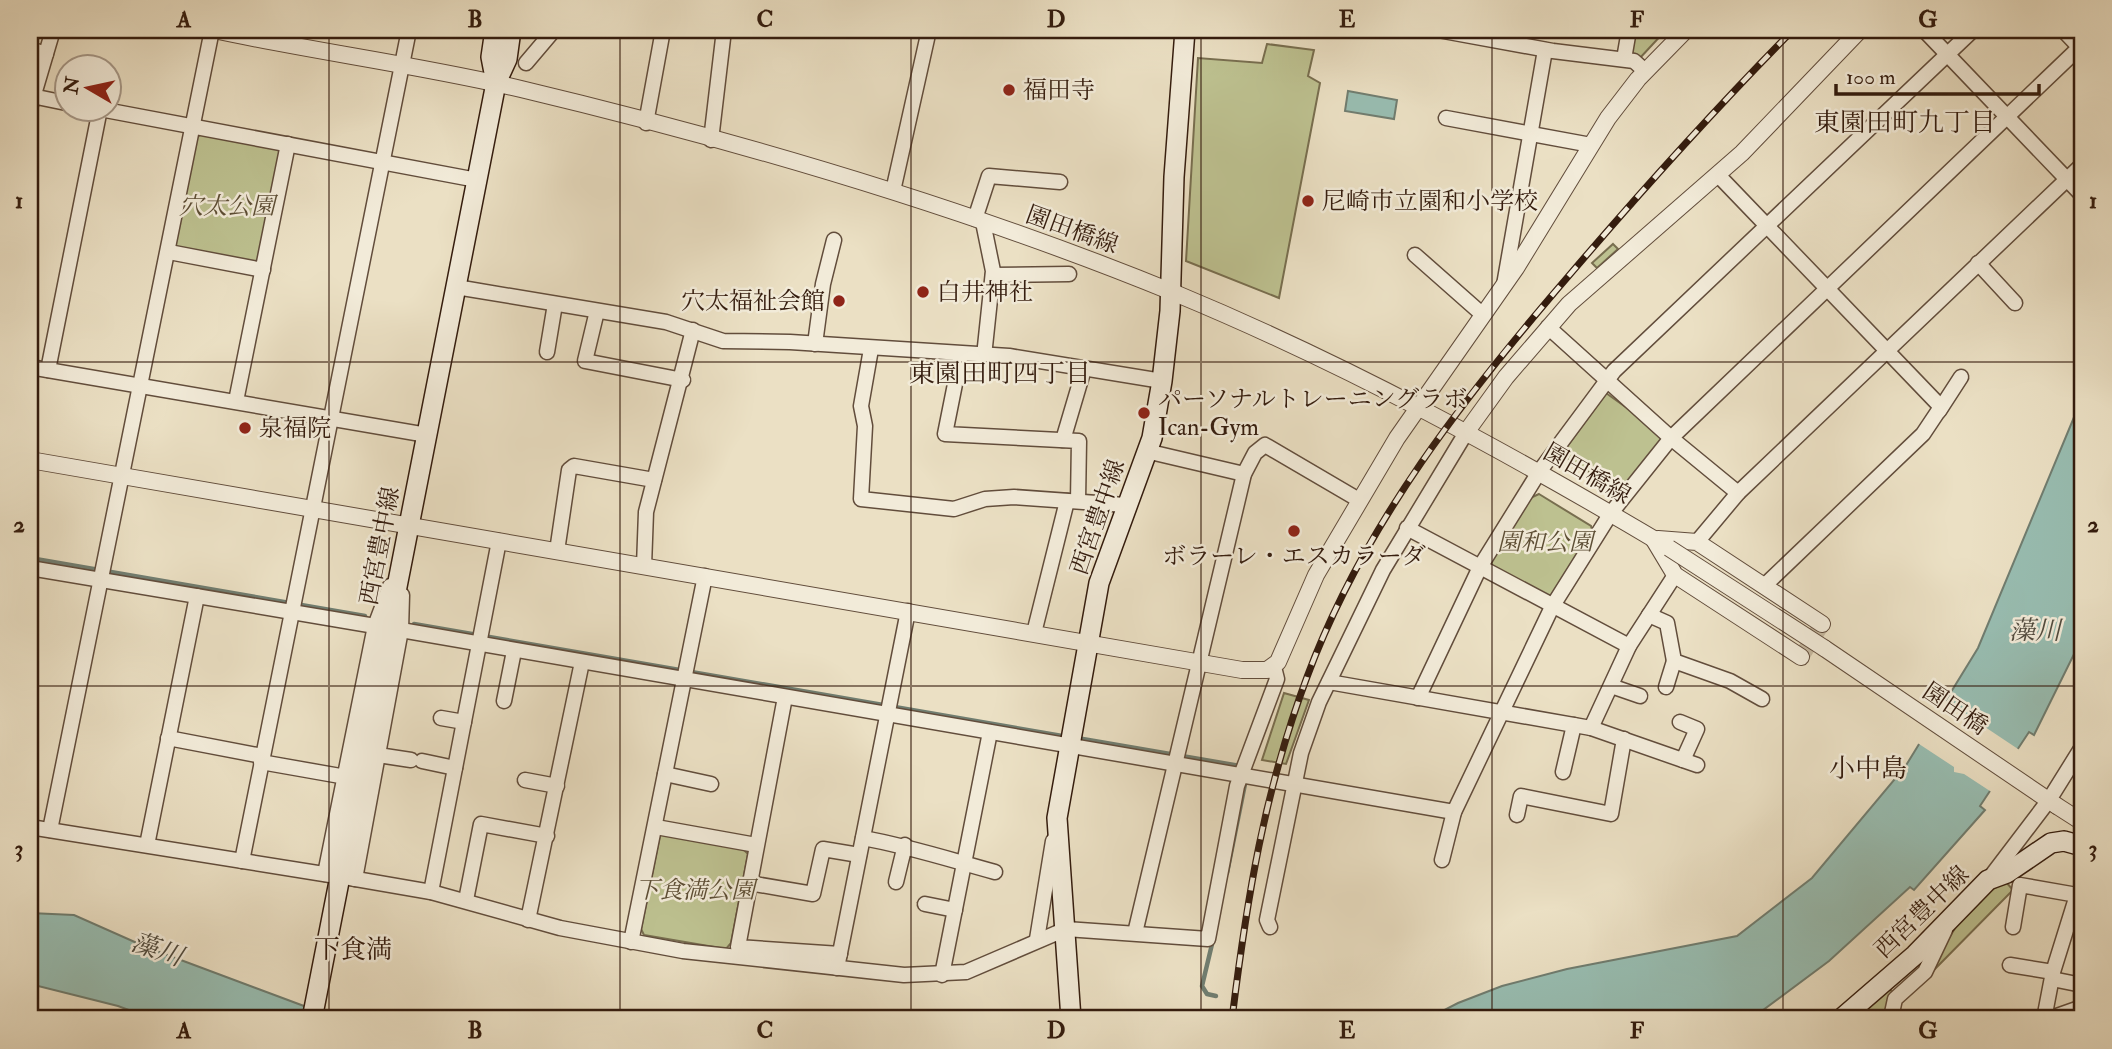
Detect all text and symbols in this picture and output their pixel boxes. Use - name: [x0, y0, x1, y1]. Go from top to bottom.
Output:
- text: A: [176, 5, 192, 34]
- text: B: [467, 5, 483, 34]
- text: C: [757, 5, 773, 34]
- text: D: [1047, 5, 1065, 34]
- text: E: [1339, 5, 1356, 34]
- text: F: [1630, 5, 1645, 34]
- text: G: [1918, 5, 1938, 34]
- north arrow: [52, 52, 122, 122]
- scale bar: [1836, 52, 2038, 96]
- text: 100 m: [1846, 64, 1896, 91]
- text: N: [59, 74, 86, 97]
- place label: 福田寺: [1023, 75, 1095, 106]
- marker: 福田寺: [1001, 82, 1017, 98]
- district label: 東園田町九丁目: [1814, 107, 1996, 139]
- text: 1: [15, 186, 23, 215]
- place label: 尼崎市立園和小学校: [1322, 186, 1538, 217]
- text: 1: [2089, 186, 2097, 215]
- park label: 穴太公園: [179, 191, 279, 222]
- marker: 尼崎市立園和小学校: [1300, 193, 1316, 209]
- street label: 園田橋線: [1022, 199, 1122, 261]
- place label: 白井神社: [937, 277, 1033, 308]
- marker: 白井神社: [915, 284, 931, 300]
- place label: 穴太福祉会館: [681, 286, 825, 317]
- marker: 穴太福祉会館: [831, 293, 847, 309]
- district label: 東園田町四丁目: [909, 358, 1091, 390]
- place label: パーソナルトレーニングラボ Ican-Gym: [1158, 384, 1467, 443]
- marker: パーソナルトレーニングラボ Ican-Gym: [1136, 405, 1152, 421]
- place label: 泉福院: [259, 413, 331, 444]
- marker: 泉福院: [237, 420, 253, 436]
- street label: 園田橋線: [1538, 437, 1636, 511]
- street label: 西宮豊中線: [1064, 455, 1132, 579]
- street label: 西宮豊中線: [353, 484, 407, 608]
- text: 2: [13, 510, 25, 539]
- text: 2: [2087, 510, 2099, 539]
- marker: ボラーレ・エスカラーダ: [1286, 523, 1302, 539]
- park label: 園和公園: [1497, 527, 1597, 558]
- place label: ボラーレ・エスカラーダ: [1162, 541, 1426, 572]
- water label: 藻川: [2009, 615, 2064, 647]
- street label: 園田橋: [1916, 676, 1994, 742]
- district label: 小中島: [1829, 753, 1907, 785]
- text: 3: [15, 834, 23, 863]
- text: 3: [2089, 834, 2097, 863]
- street label: 西宮豊中線: [1868, 859, 1976, 965]
- park label: 下食満公園: [635, 875, 759, 906]
- water label: 藻川: [127, 926, 190, 975]
- district label: 下食満: [314, 934, 392, 966]
- text: A: [176, 1016, 192, 1045]
- text: B: [467, 1016, 483, 1045]
- text: C: [757, 1016, 773, 1045]
- text: D: [1047, 1016, 1065, 1045]
- text: E: [1339, 1016, 1356, 1045]
- text: F: [1630, 1016, 1645, 1045]
- text: G: [1918, 1016, 1938, 1045]

